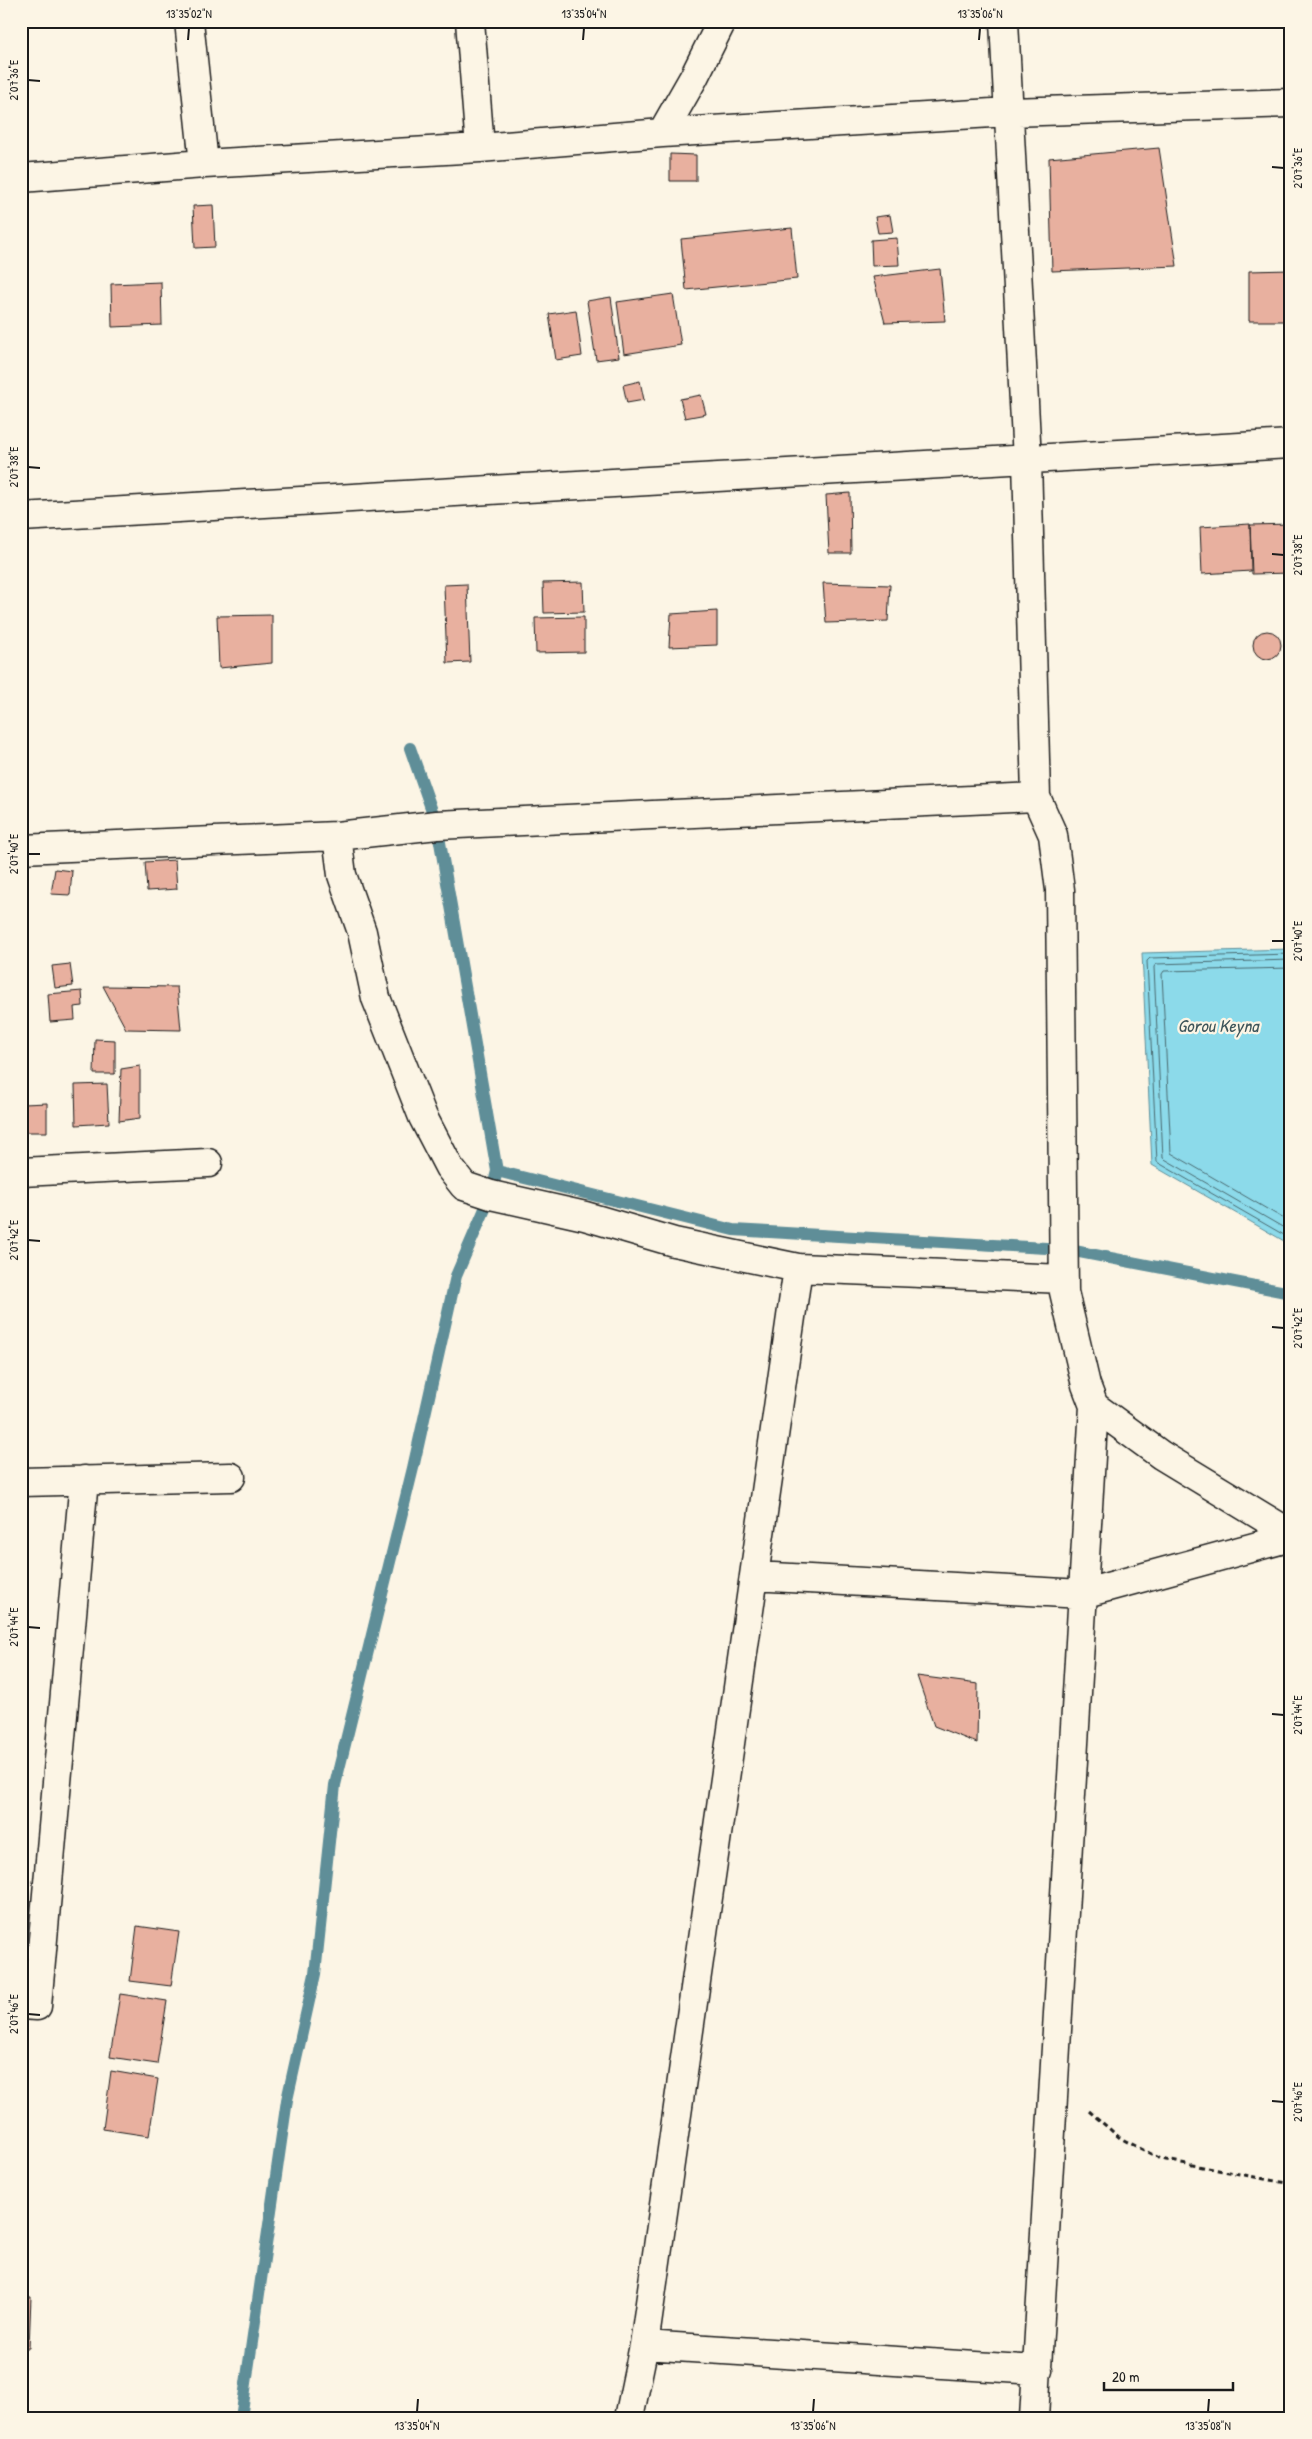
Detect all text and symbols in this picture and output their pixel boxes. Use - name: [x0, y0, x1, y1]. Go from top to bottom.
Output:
- text: 13°35'02"N: [166, 5, 212, 22]
- text: 13°35'04"N: [562, 5, 606, 22]
- text: 13°35'06"N: [957, 5, 1003, 22]
- text: 2°07'36"E: [5, 59, 22, 100]
- text: 2°07'36"E: [1289, 147, 1306, 188]
- text: 2°07'38"E: [5, 446, 22, 488]
- text: 2°07'38"E: [1289, 534, 1306, 576]
- text: 2°07'40"E: [5, 833, 22, 874]
- text: 2°07'40"E: [1289, 920, 1306, 961]
- water label: Gorou Keyna: [1178, 1013, 1260, 1038]
- text: 2°07'42"E: [5, 1219, 22, 1260]
- text: 2°07'42"E: [1289, 1307, 1306, 1348]
- text: 2°07'44"E: [5, 1606, 22, 1647]
- text: 2°07'44"E: [1289, 1694, 1306, 1735]
- text: 2°07'46"E: [5, 1993, 22, 2034]
- text: 2°07'46"E: [1289, 2081, 1306, 2122]
- scale bar: [1104, 2359, 1233, 2391]
- text: 20 m: [1112, 2366, 1139, 2387]
- text: 13°35'04"N: [395, 2417, 439, 2434]
- text: 13°35'06"N: [790, 2417, 836, 2434]
- text: 13°35'08"N: [1185, 2417, 1231, 2434]

